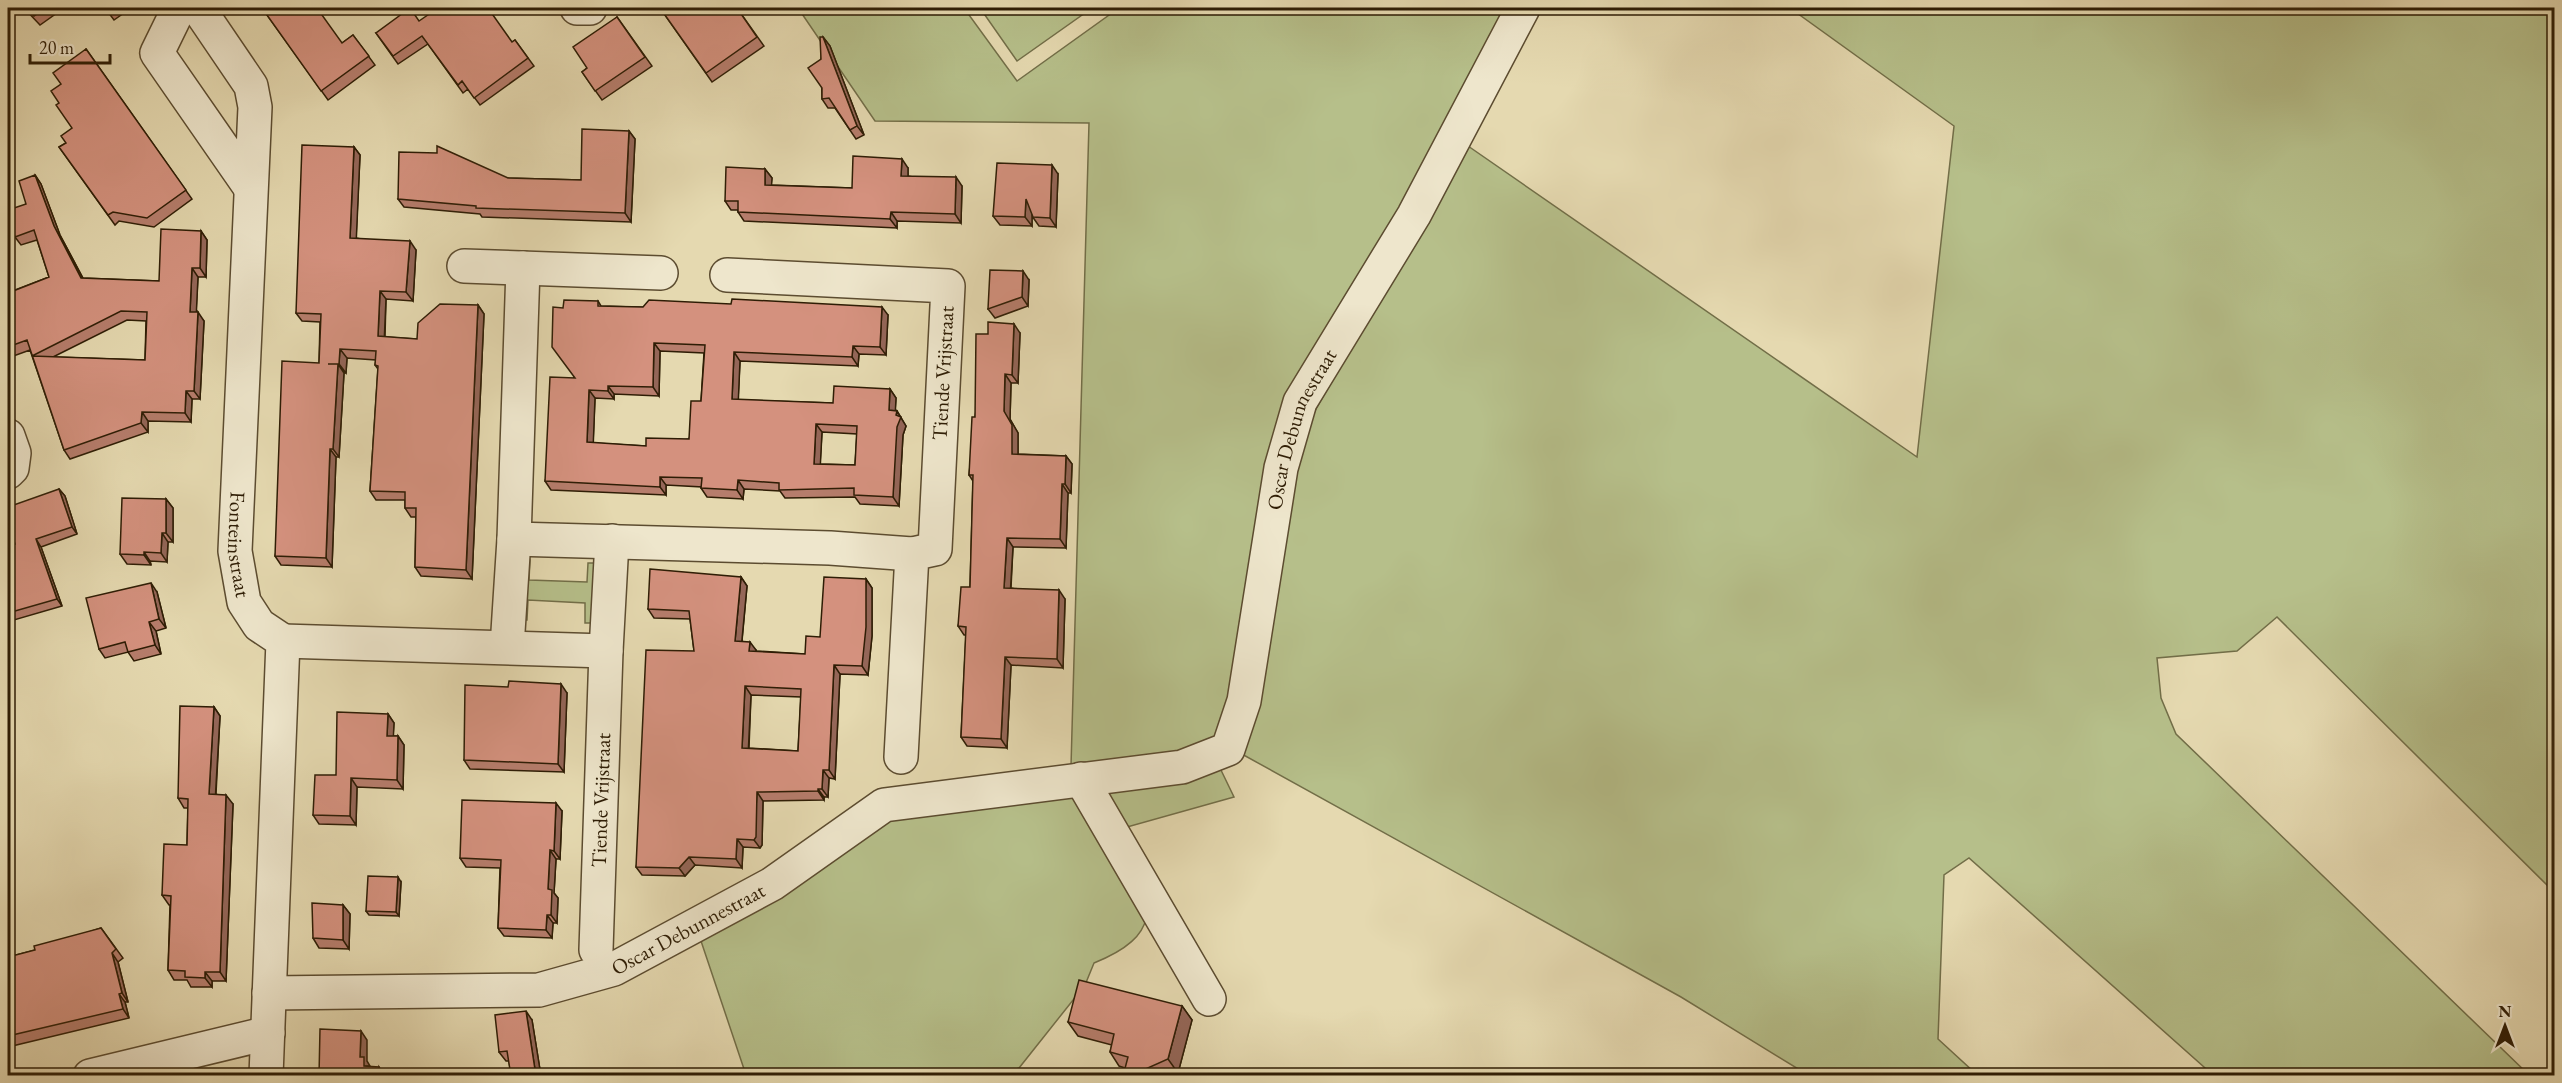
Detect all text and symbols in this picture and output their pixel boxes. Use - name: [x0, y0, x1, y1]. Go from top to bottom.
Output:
- scale bar: [30, 27, 110, 65]
- text: 20 m: [39, 36, 74, 59]
- street label: Tiende Vrijstraat: [926, 305, 960, 441]
- street label: Oscar Debunnestraat: [1261, 343, 1343, 512]
- street label: Fonteinstraat: [222, 491, 257, 600]
- street label: Tiende Vrijstraat: [585, 732, 616, 868]
- street label: Oscar Debunnestraat: [606, 876, 770, 981]
- north arrow: [2475, 996, 2535, 1056]
- text: N: [2499, 1001, 2512, 1022]

